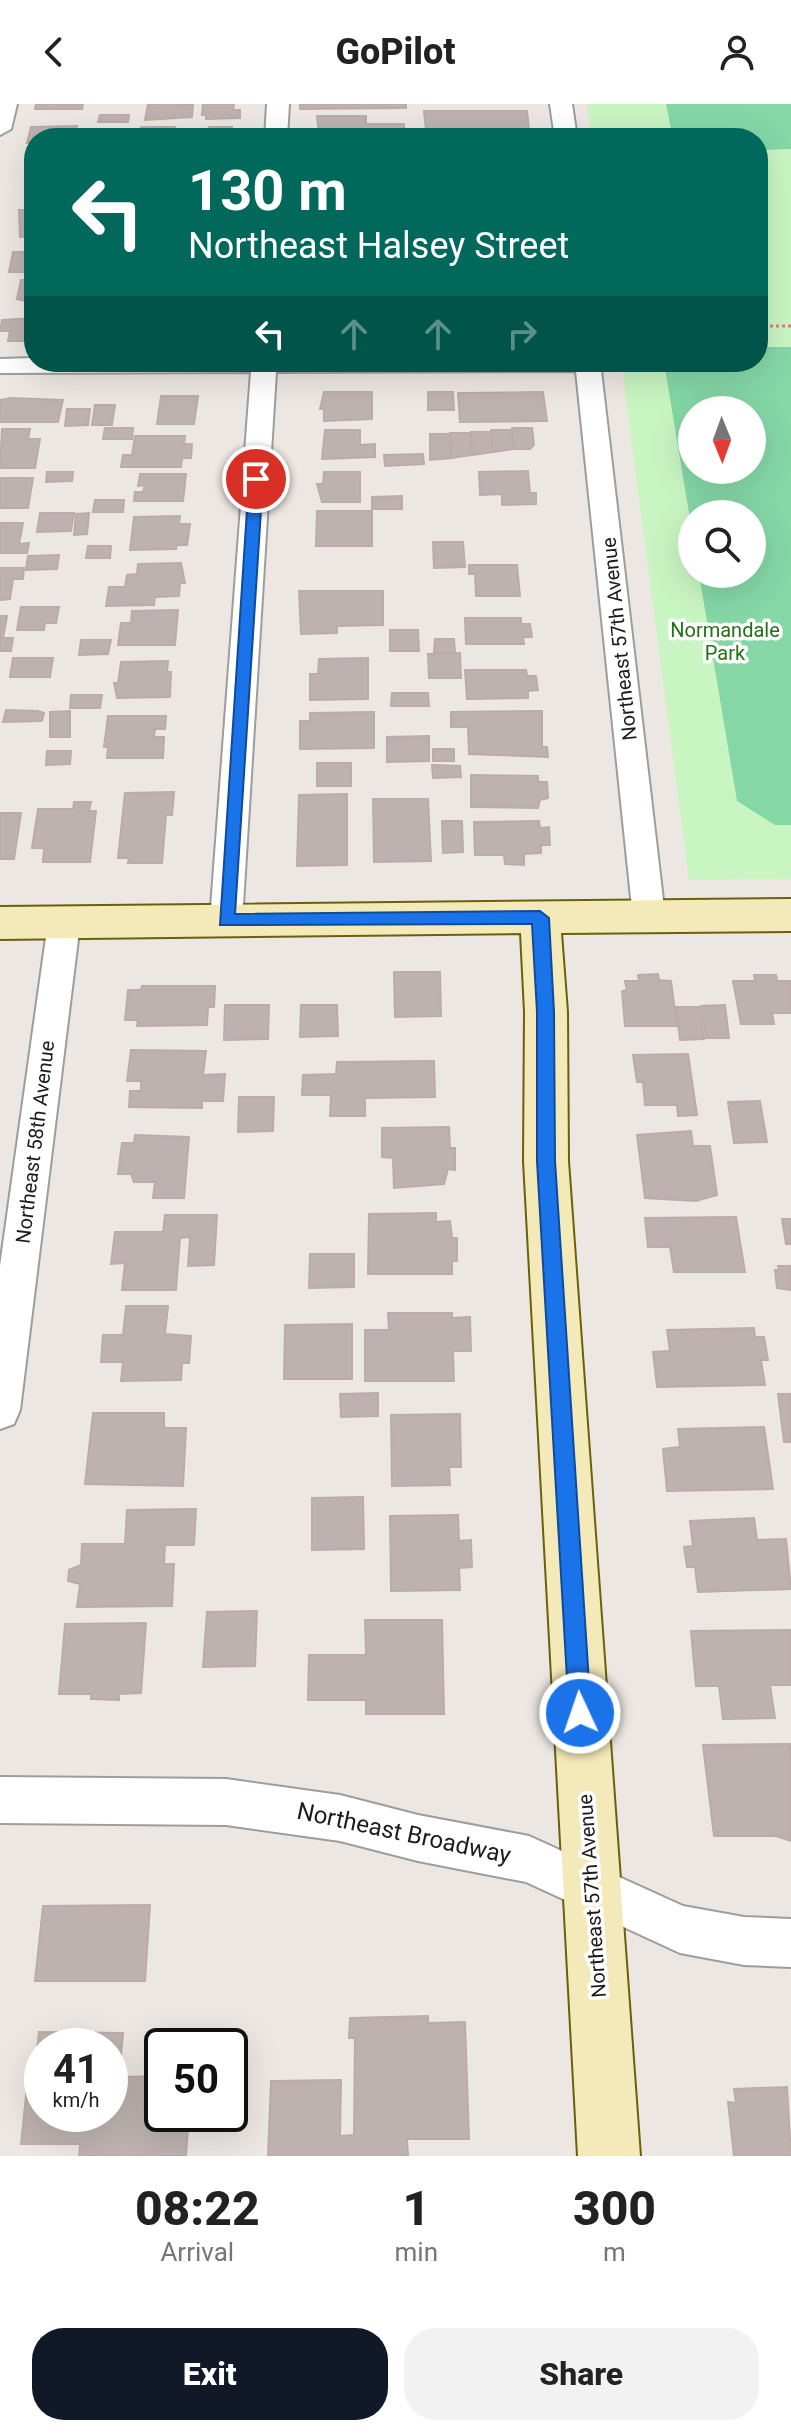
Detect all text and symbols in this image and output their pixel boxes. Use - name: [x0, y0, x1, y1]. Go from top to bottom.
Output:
- icon: back: [32, 30, 76, 74]
- icon: person: [715, 30, 759, 74]
- text: GoPilot: [335, 31, 456, 73]
- text: 130 m: [188, 158, 347, 224]
- icon: left: [56, 160, 160, 264]
- text: Northeast Halsey Street: [188, 225, 569, 267]
- icon: left: [248, 312, 292, 356]
- icon: ahead: [332, 312, 376, 356]
- icon: ahead: [416, 312, 460, 356]
- icon: right: [500, 312, 544, 356]
- north arrow: [678, 396, 766, 484]
- map controls: [678, 396, 766, 588]
- pin: [222, 445, 290, 513]
- icon: arrive: [234, 457, 278, 501]
- button: search: [678, 500, 766, 588]
- street label: Northeast 57th Avenue: [596, 536, 642, 742]
- park label: Normandale Park: [670, 618, 780, 665]
- street label: Northeast 58th Avenue: [11, 1039, 59, 1245]
- position arrow: [538, 1671, 622, 1755]
- street label: Northeast 57th Avenue: [573, 1793, 611, 1999]
- street label: Northeast Broadway: [294, 1797, 514, 1869]
- speed limit sign: 50: [144, 2028, 248, 2132]
- text: 41: [53, 2046, 99, 2093]
- text: km/h: [53, 2088, 99, 2112]
- text: 08:22: [135, 2180, 260, 2237]
- text: 1: [402, 2180, 430, 2237]
- text: 300: [573, 2180, 656, 2237]
- text: Arrival: [160, 2237, 234, 2267]
- text: min: [395, 2237, 438, 2267]
- text: m: [603, 2237, 626, 2267]
- button: Exit: [32, 2328, 388, 2420]
- button: Share: [404, 2328, 759, 2420]

